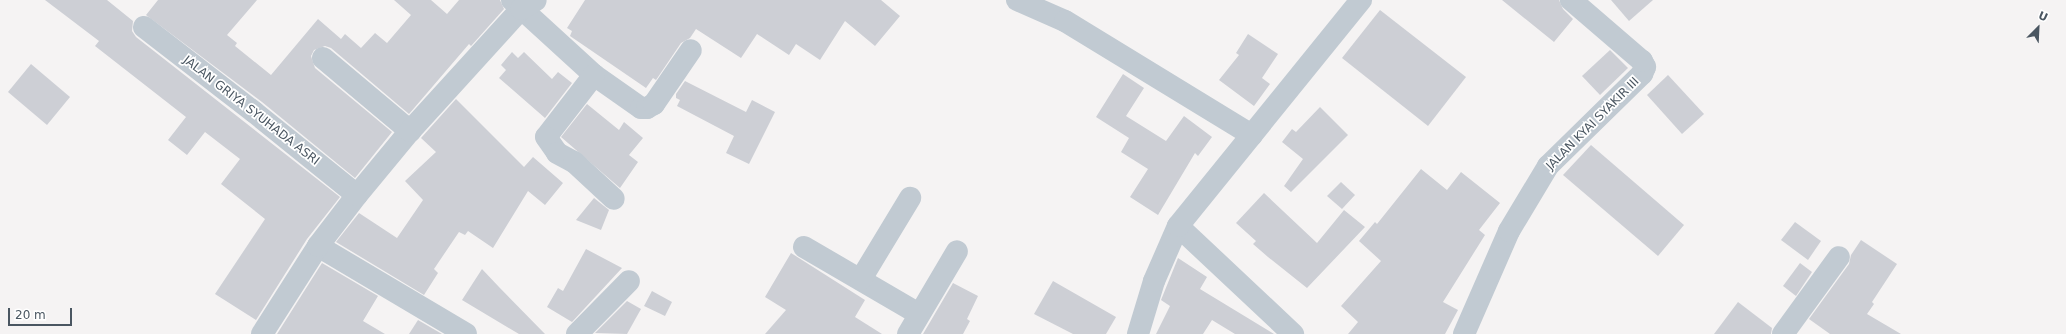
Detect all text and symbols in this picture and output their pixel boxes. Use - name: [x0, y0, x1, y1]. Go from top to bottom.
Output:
- north arrow: [2018, 8, 2058, 48]
- text: U: [2036, 9, 2050, 24]
- street label: JALAN GRIYA SYUHADA ASRI: [180, 53, 322, 169]
- street label: JALAN KYAI SYAKIR III: [1544, 75, 1642, 173]
- scale bar: [10, 300, 74, 326]
- text: 20 m: [15, 308, 46, 322]

